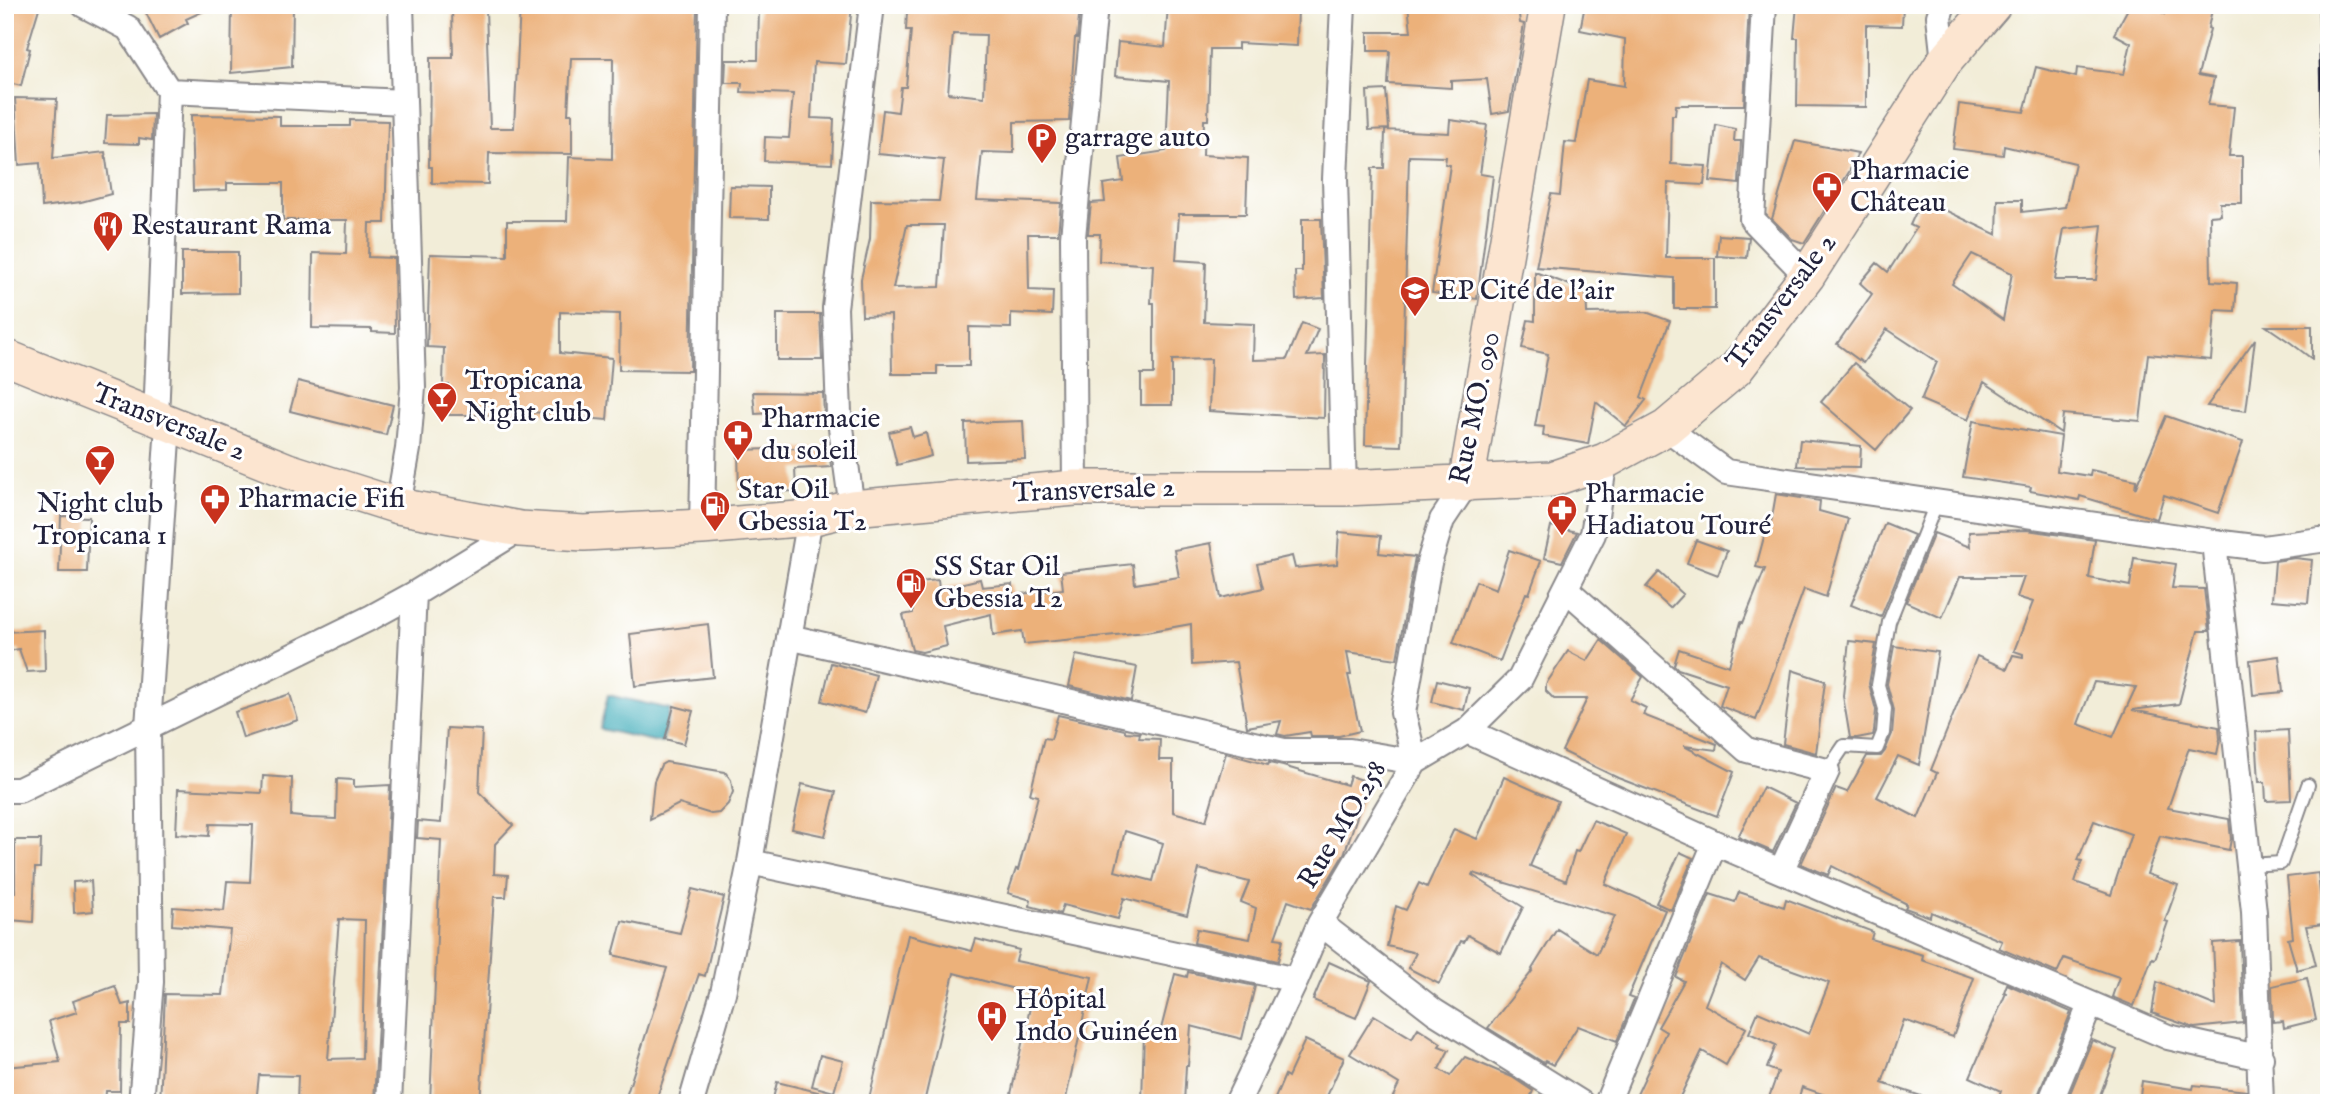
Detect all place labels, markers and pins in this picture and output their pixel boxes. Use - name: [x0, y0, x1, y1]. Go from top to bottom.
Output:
- parking icon: garrage auto: [1025, 121, 1059, 165]
- place label: garrage auto: [1065, 121, 1210, 156]
- place label: Pharmacie Château: [1850, 154, 1970, 221]
- pharmacy icon: Pharmacie Château: [1810, 170, 1844, 214]
- restaurant icon: Restaurant Rama: [91, 209, 125, 253]
- place label: Restaurant Rama: [131, 209, 332, 244]
- school or university icon: EP Cité de l'air: [1398, 274, 1432, 318]
- place label: EP Cité de l'air: [1438, 274, 1614, 309]
- place label: Tropicana Night club: [465, 364, 591, 431]
- bar icon: Tropicana Night club: [425, 380, 459, 424]
- place label: Pharmacie du soleil: [761, 402, 881, 469]
- pharmacy icon: Pharmacie du soleil: [721, 418, 755, 462]
- bar icon: Night club Tropicana 1: [83, 443, 117, 487]
- place label: Star Oil Gbessia T2: [738, 473, 867, 540]
- place label: Pharmacie Hadiatou Touré: [1585, 477, 1771, 544]
- pharmacy icon: Pharmacie Fifi: [198, 482, 232, 526]
- place label: Pharmacie Fifi: [238, 482, 405, 517]
- place label: Night club Tropicana 1: [33, 487, 167, 554]
- fuel station icon: Star Oil Gbessia T2: [698, 489, 732, 533]
- pharmacy icon: Pharmacie Hadiatou Touré: [1545, 493, 1579, 537]
- place label: SS Star Oil Gbessia T2: [934, 550, 1063, 617]
- fuel station icon: SS Star Oil Gbessia T2: [894, 566, 928, 610]
- place label: Hôpital Indo Guinéen: [1015, 983, 1178, 1050]
- hospital icon: Hôpital Indo Guinéen: [975, 999, 1009, 1043]

